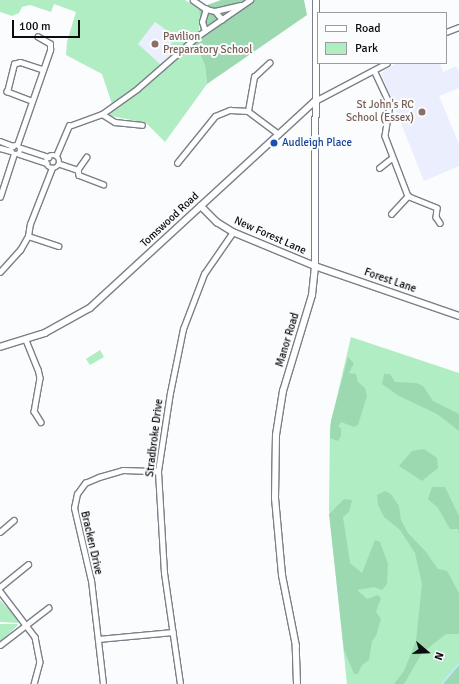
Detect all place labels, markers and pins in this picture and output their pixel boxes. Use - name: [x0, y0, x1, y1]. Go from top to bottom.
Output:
- place label: Pavilion Preparatory School: [163, 31, 253, 57]
- marker: Pavilion Preparatory School: [150, 39, 160, 49]
- place label: St John's RC School (Essex): [346, 99, 414, 125]
- marker: St John's RC School (Essex): [417, 107, 427, 117]
- place label: Audleigh Place: [282, 136, 352, 150]
- marker: Audleigh Place: [269, 138, 279, 148]

